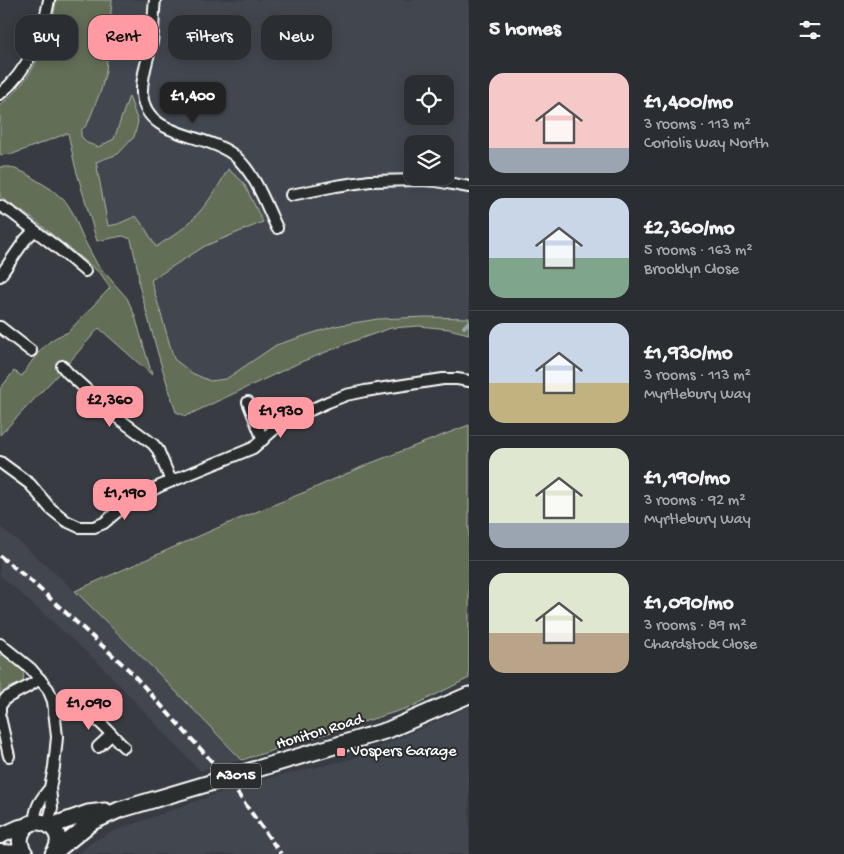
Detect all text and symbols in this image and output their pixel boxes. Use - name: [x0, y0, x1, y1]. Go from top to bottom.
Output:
- chip: Buy: [15, 15, 78, 60]
- chip: Rent: [88, 15, 158, 60]
- chip: Filters: [168, 15, 251, 60]
- chip: New: [261, 15, 332, 60]
- icon: filters: [796, 16, 824, 44]
- text: 5 homes: [489, 18, 561, 43]
- map controls: [404, 75, 454, 185]
- button: locate: [404, 75, 454, 125]
- pin: £1,400: [152, 82, 234, 124]
- text: £1,400: [171, 88, 215, 107]
- text: £1,400/mo: [644, 91, 733, 116]
- icon: home: [529, 93, 589, 153]
- text: 3 rooms · 113 m²: [644, 116, 751, 135]
- button: layers: [404, 135, 454, 185]
- text: Coriolis Way North: [644, 135, 769, 154]
- text: £2,360/mo: [644, 217, 735, 242]
- icon: home: [529, 218, 589, 278]
- text: 5 rooms · 163 m²: [644, 242, 753, 261]
- text: Brooklyn Close: [644, 261, 739, 280]
- text: £1,930/mo: [644, 342, 733, 367]
- icon: home: [529, 343, 589, 403]
- text: 3 rooms · 113 m²: [644, 367, 751, 386]
- pin: £2,360: [69, 386, 151, 428]
- text: Myrtlebury Way: [644, 386, 751, 405]
- text: £2,360: [87, 392, 133, 411]
- pin: £1,930: [240, 396, 322, 439]
- text: £1,930: [259, 403, 303, 422]
- text: £1,190/mo: [644, 467, 730, 492]
- icon: home: [529, 468, 589, 528]
- pin: £1,190: [84, 478, 166, 521]
- text: £1,190: [104, 485, 146, 504]
- text: 3 rooms · 92 m²: [644, 492, 746, 511]
- text: Myrtlebury Way: [644, 511, 751, 530]
- text: £1,090/mo: [644, 592, 734, 617]
- icon: home: [529, 593, 589, 653]
- text: 3 rooms · 89 m²: [644, 617, 746, 636]
- text: Chardstock Close: [644, 636, 757, 655]
- pin: £1,090: [48, 688, 130, 731]
- text: £1,090: [67, 695, 111, 714]
- street label: Honiton Road: [274, 710, 367, 755]
- place label: Vospers Garage: [350, 743, 457, 762]
- marker: Vospers Garage: [335, 746, 347, 758]
- road number: A3015: [211, 764, 261, 788]

